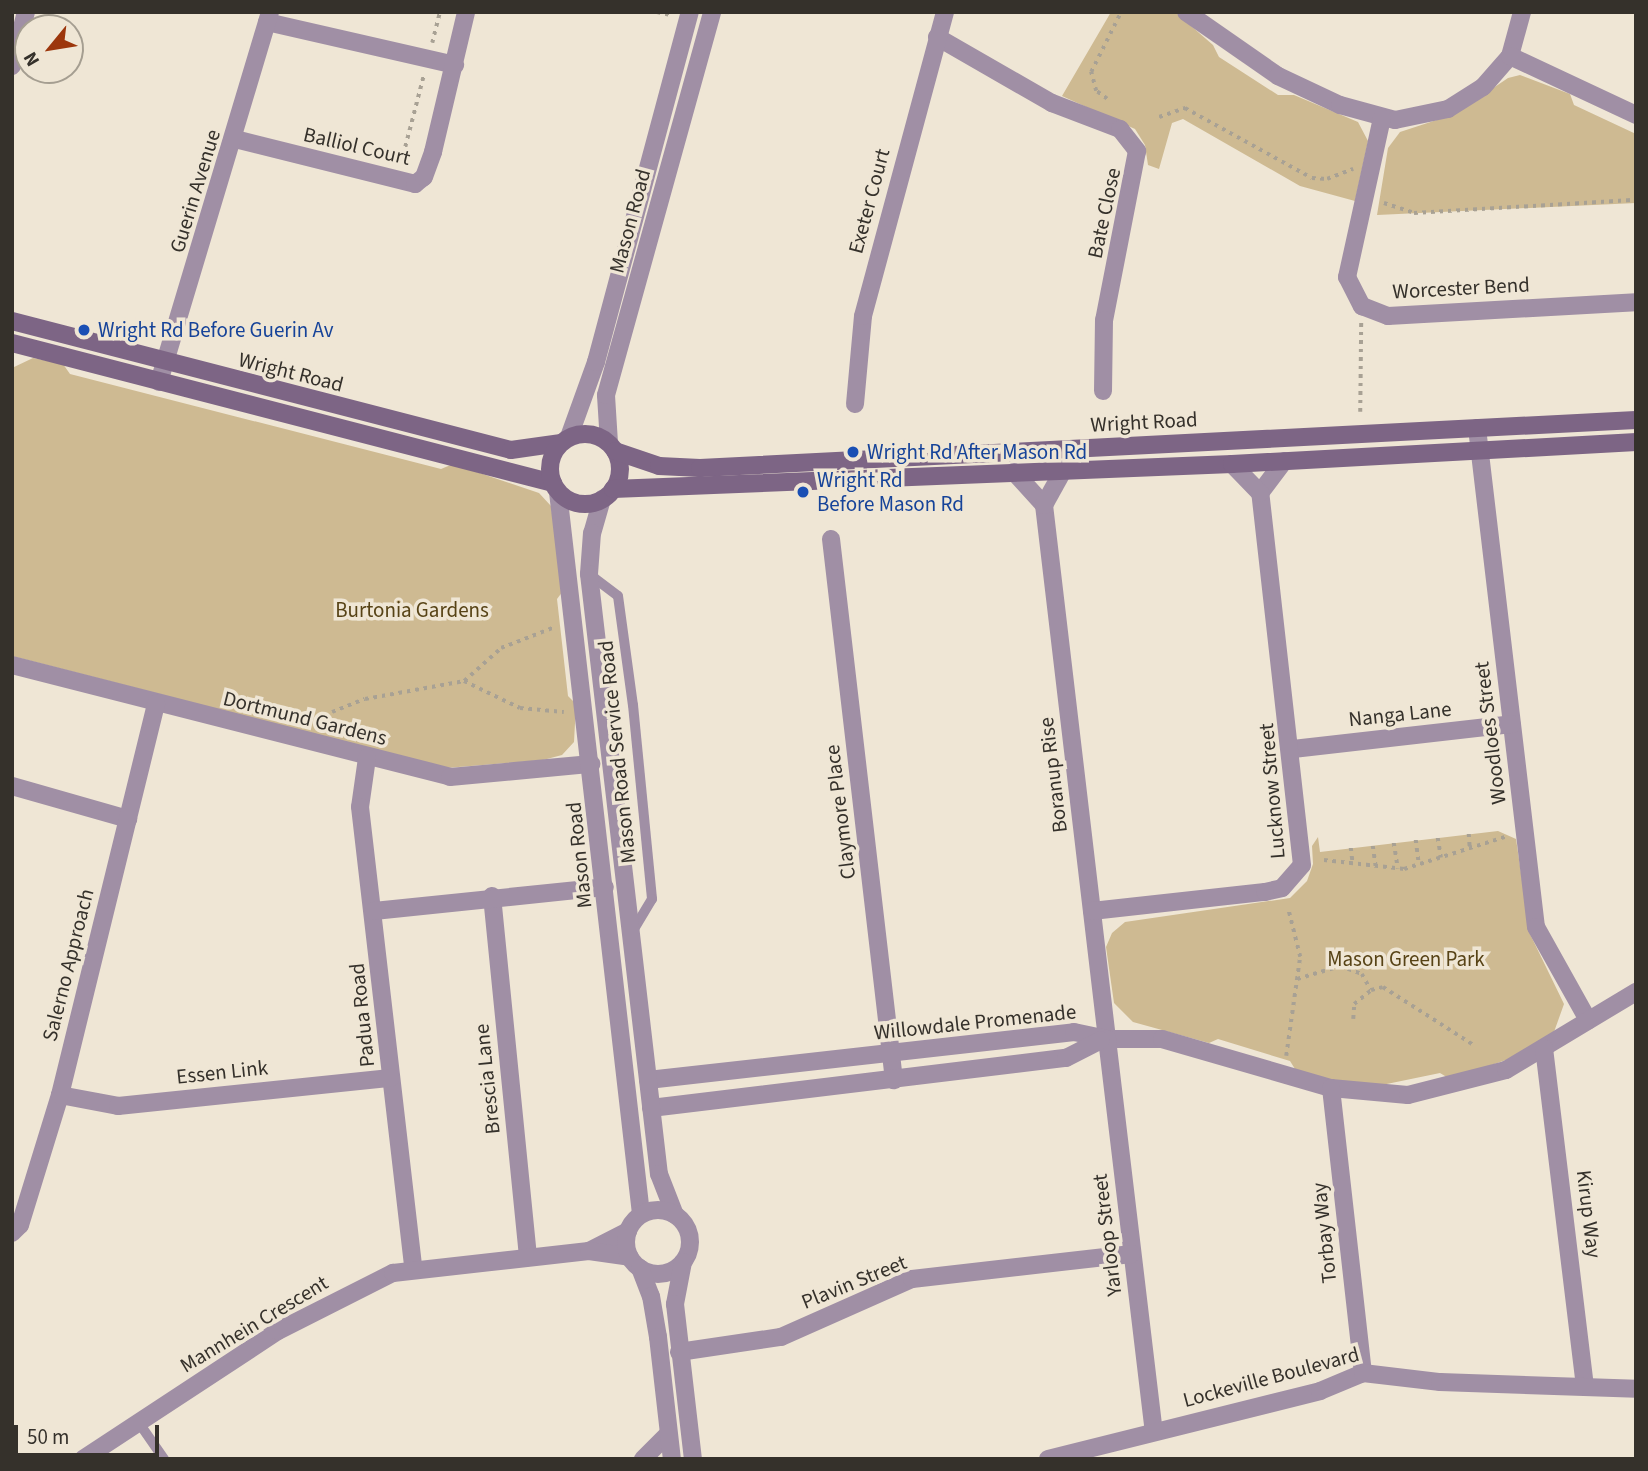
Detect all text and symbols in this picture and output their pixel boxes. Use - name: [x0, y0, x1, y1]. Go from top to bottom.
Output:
- north arrow: [14, 14, 84, 84]
- text: N: [17, 47, 47, 71]
- street label: Balliol Court: [301, 121, 413, 171]
- street label: Guerin Avenue: [164, 126, 226, 256]
- street label: Exeter Court: [843, 146, 895, 256]
- street label: Bate Close: [1082, 165, 1126, 261]
- street label: Mason Road: [604, 166, 656, 276]
- street label: Worcester Bend: [1392, 272, 1530, 304]
- place label: Wright Rd Before Guerin Av: [98, 317, 334, 343]
- marker: Wright Rd Before Guerin Av: [76, 322, 92, 338]
- street label: Wright Road: [236, 347, 346, 397]
- street label: Wright Road: [1090, 407, 1198, 437]
- place label: Wright Rd After Mason Rd: [867, 439, 1087, 465]
- marker: Wright Rd After Mason Rd: [845, 444, 861, 460]
- place label: Wright Rd Before Mason Rd: [817, 467, 964, 517]
- marker: Wright Rd Before Mason Rd: [795, 484, 811, 500]
- park label: Burtonia Gardens: [335, 597, 489, 623]
- street label: Mason Road Service Road: [593, 639, 641, 865]
- street label: Woodloes Street: [1469, 660, 1511, 806]
- street label: Dortmund Gardens: [221, 685, 389, 751]
- street label: Nanga Lane: [1347, 696, 1453, 732]
- street label: Boranup Rise: [1033, 716, 1073, 834]
- street label: Lucknow Street: [1254, 722, 1290, 860]
- street label: Claymore Place: [819, 743, 861, 881]
- street label: Mason Road: [561, 801, 597, 909]
- street label: Salerno Approach: [37, 886, 99, 1044]
- park label: Mason Green Park: [1327, 946, 1485, 972]
- street label: Padua Road: [344, 962, 380, 1068]
- street label: Willowdale Promenade: [873, 999, 1077, 1045]
- street label: Brescia Lane: [469, 1023, 505, 1135]
- street label: Essen Link: [175, 1055, 269, 1089]
- street label: Kirup Way: [1571, 1169, 1607, 1259]
- street label: Yarloop Street: [1087, 1172, 1127, 1298]
- street label: Torbay Way: [1306, 1181, 1342, 1285]
- street label: Plavin Street: [798, 1250, 910, 1314]
- street label: Mannhein Crescent: [176, 1270, 332, 1378]
- street label: Lockeville Boulevard: [1180, 1341, 1362, 1413]
- scale bar: [18, 1412, 163, 1456]
- text: 50 m: [27, 1422, 69, 1452]

